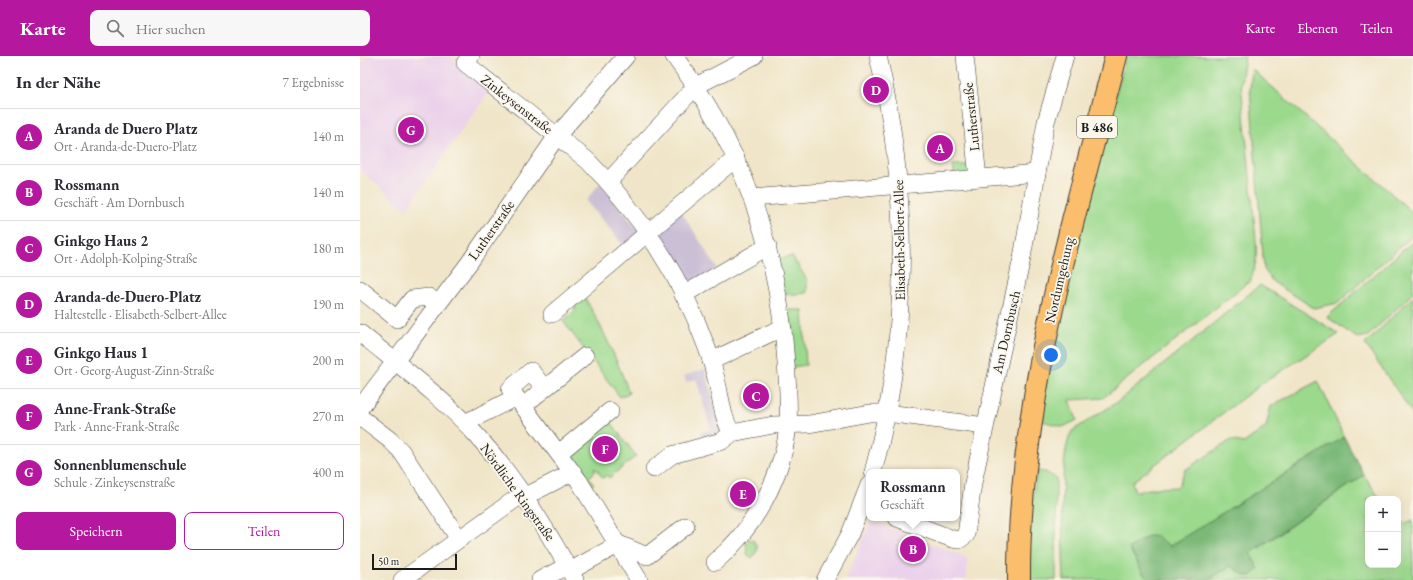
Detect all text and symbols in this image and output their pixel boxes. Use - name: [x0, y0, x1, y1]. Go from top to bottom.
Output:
- search box: [90, 10, 370, 46]
- text: Karte: [20, 16, 66, 41]
- icon: search: [104, 17, 126, 39]
- text: Hier suchen: [136, 19, 206, 38]
- text: Karte: [1246, 19, 1275, 37]
- text: Ebenen: [1297, 19, 1338, 37]
- text: Teilen: [1360, 19, 1393, 37]
- street label: Zinkeysenstraße: [477, 70, 557, 138]
- text: In der Nähe: [16, 71, 101, 93]
- text: 7 Ergebnisse: [283, 74, 344, 91]
- pin: D: [863, 75, 889, 105]
- street label: Lutherstraße: [958, 81, 984, 152]
- pin: G: [398, 115, 424, 145]
- road number: B 486: [1077, 116, 1117, 138]
- text: Aranda de Duero Platz: [54, 119, 198, 138]
- text: A: [24, 128, 34, 145]
- text: 140 m: [313, 128, 344, 145]
- pin: A: [927, 133, 953, 163]
- text: Ort · Aranda-de-Duero-Platz: [54, 138, 197, 155]
- text: Rossmann: [54, 175, 119, 194]
- street label: Elisabeth-Selbert-Allee: [889, 179, 909, 301]
- text: B: [25, 184, 33, 201]
- text: 140 m: [313, 184, 344, 201]
- text: Geschäft · Am Dornbusch: [54, 194, 185, 211]
- street label: Lutherstraße: [464, 196, 518, 263]
- text: Ginkgo Haus 2: [54, 231, 148, 250]
- street label: Nordumgehung: [1040, 234, 1078, 325]
- text: C: [24, 240, 34, 257]
- text: 180 m: [313, 240, 344, 257]
- text: Ort · Adolph-Kolping-Straße: [54, 250, 197, 267]
- text: Aranda-de-Duero-Platz: [54, 287, 201, 306]
- street label: Am Dornbusch: [987, 289, 1024, 376]
- text: D: [24, 296, 34, 313]
- text: 190 m: [313, 296, 344, 313]
- text: Haltestelle · Elisabeth-Selbert-Allee: [54, 306, 227, 323]
- text: Ginkgo Haus 1: [54, 343, 148, 362]
- your location: [1041, 345, 1061, 365]
- text: E: [25, 352, 33, 369]
- text: 200 m: [313, 352, 344, 369]
- text: Ort · Georg-August-Zinn-Straße: [54, 362, 214, 379]
- pin: C: [743, 381, 769, 411]
- text: Anne-Frank-Straße: [54, 399, 176, 418]
- text: F: [25, 408, 33, 425]
- text: 270 m: [313, 408, 344, 425]
- text: Park · Anne-Frank-Straße: [54, 418, 179, 435]
- pin: F: [592, 434, 618, 464]
- street label: Nördliche Ringstraße: [477, 440, 560, 545]
- text: Sonnenblumenschule: [54, 455, 186, 474]
- text: G: [24, 464, 34, 481]
- text: 400 m: [313, 464, 344, 481]
- popup: [866, 469, 960, 521]
- text: Schule · Zinkeysenstraße: [54, 474, 175, 491]
- text: Rossmann: [880, 477, 946, 496]
- pin: E: [730, 479, 756, 509]
- text: Geschäft: [880, 496, 924, 513]
- map controls: [1365, 496, 1401, 568]
- button: +: [1365, 496, 1401, 532]
- button: Speichern: [16, 512, 176, 550]
- button: Teilen: [184, 512, 344, 550]
- button: −: [1365, 532, 1401, 568]
- pin: B: [900, 534, 926, 564]
- scale bar: [372, 552, 457, 571]
- text: 50 m: [378, 554, 399, 568]

